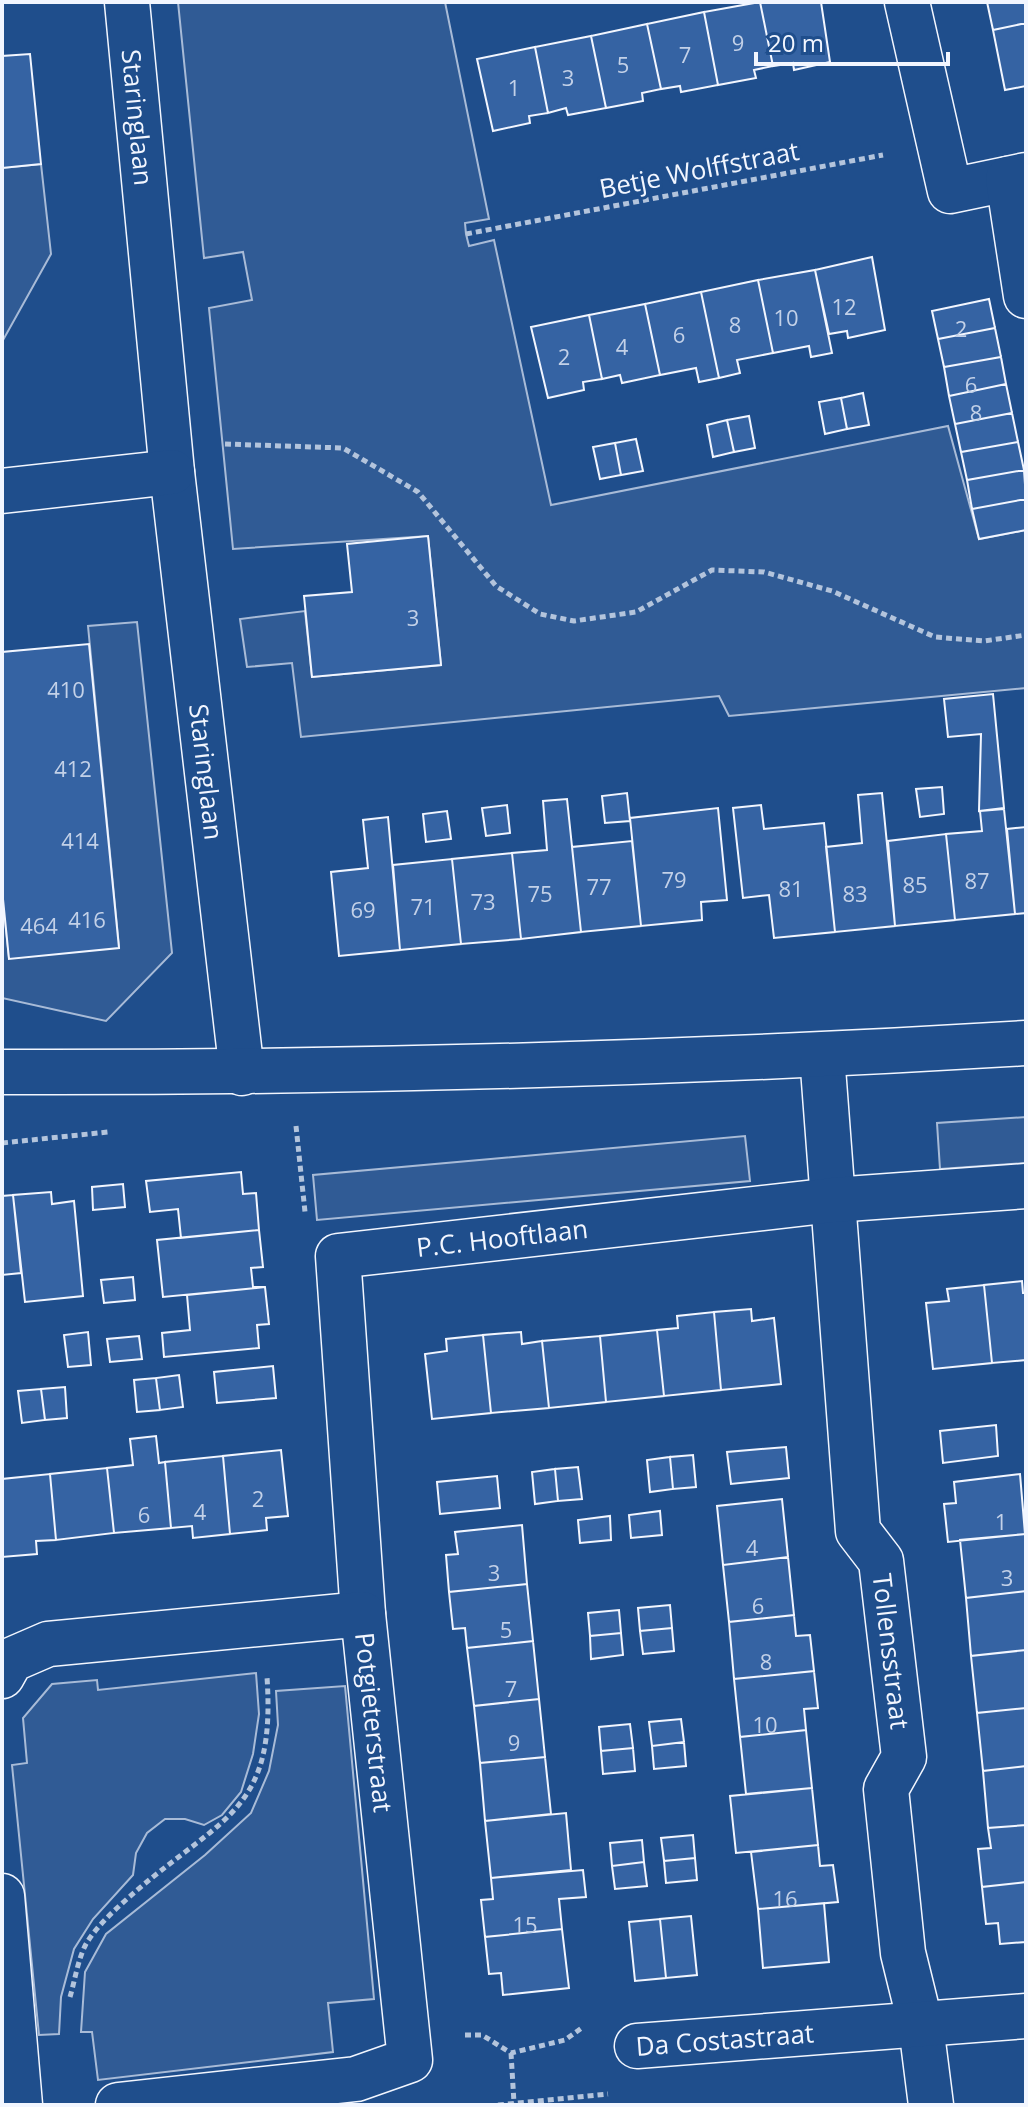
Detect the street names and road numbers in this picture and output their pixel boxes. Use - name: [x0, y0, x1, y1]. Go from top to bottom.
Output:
- street label: Staringlaan: [114, 48, 162, 187]
- street label: Betje Wolffstraat: [596, 132, 802, 206]
- street label: Staringlaan: [181, 702, 233, 842]
- street label: P.C. Hooftlaan: [414, 1210, 590, 1265]
- street label: Tollensstraat: [865, 1571, 919, 1731]
- street label: Potgieterstraat: [347, 1630, 402, 1814]
- street label: Da Costastraat: [634, 2014, 815, 2064]

